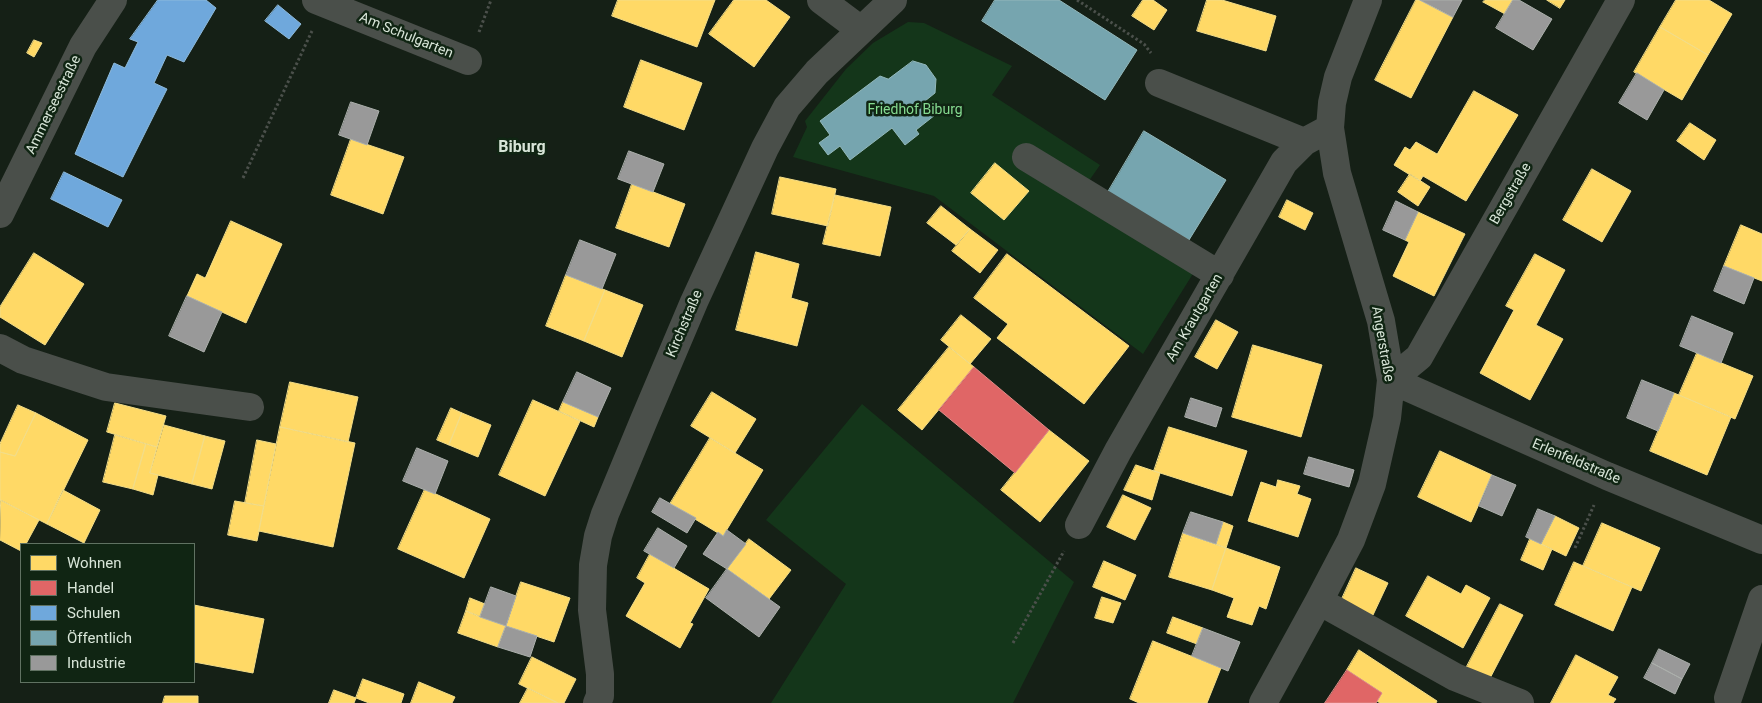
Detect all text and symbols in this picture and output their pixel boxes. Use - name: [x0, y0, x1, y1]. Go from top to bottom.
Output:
- street label: Am Schulgarten: [357, 10, 455, 62]
- street label: Ammerseestraße: [23, 53, 85, 157]
- park label: Friedhof Biburg: [867, 102, 963, 118]
- district label: Biburg: [498, 138, 546, 158]
- street label: Bergstraße: [1487, 160, 1535, 228]
- street label: Am Krautgarten: [1163, 271, 1227, 365]
- street label: Kirchstraße: [663, 288, 707, 360]
- street label: Angerstraße: [1367, 305, 1397, 383]
- street label: Erlenfeldstraße: [1529, 436, 1623, 488]
- legend: [20, 543, 195, 683]
- text: Wohnen: [67, 554, 121, 572]
- text: Handel: [67, 579, 114, 597]
- text: Schulen: [67, 604, 120, 622]
- text: Öffentlich: [67, 629, 132, 647]
- text: Industrie: [67, 654, 125, 672]

